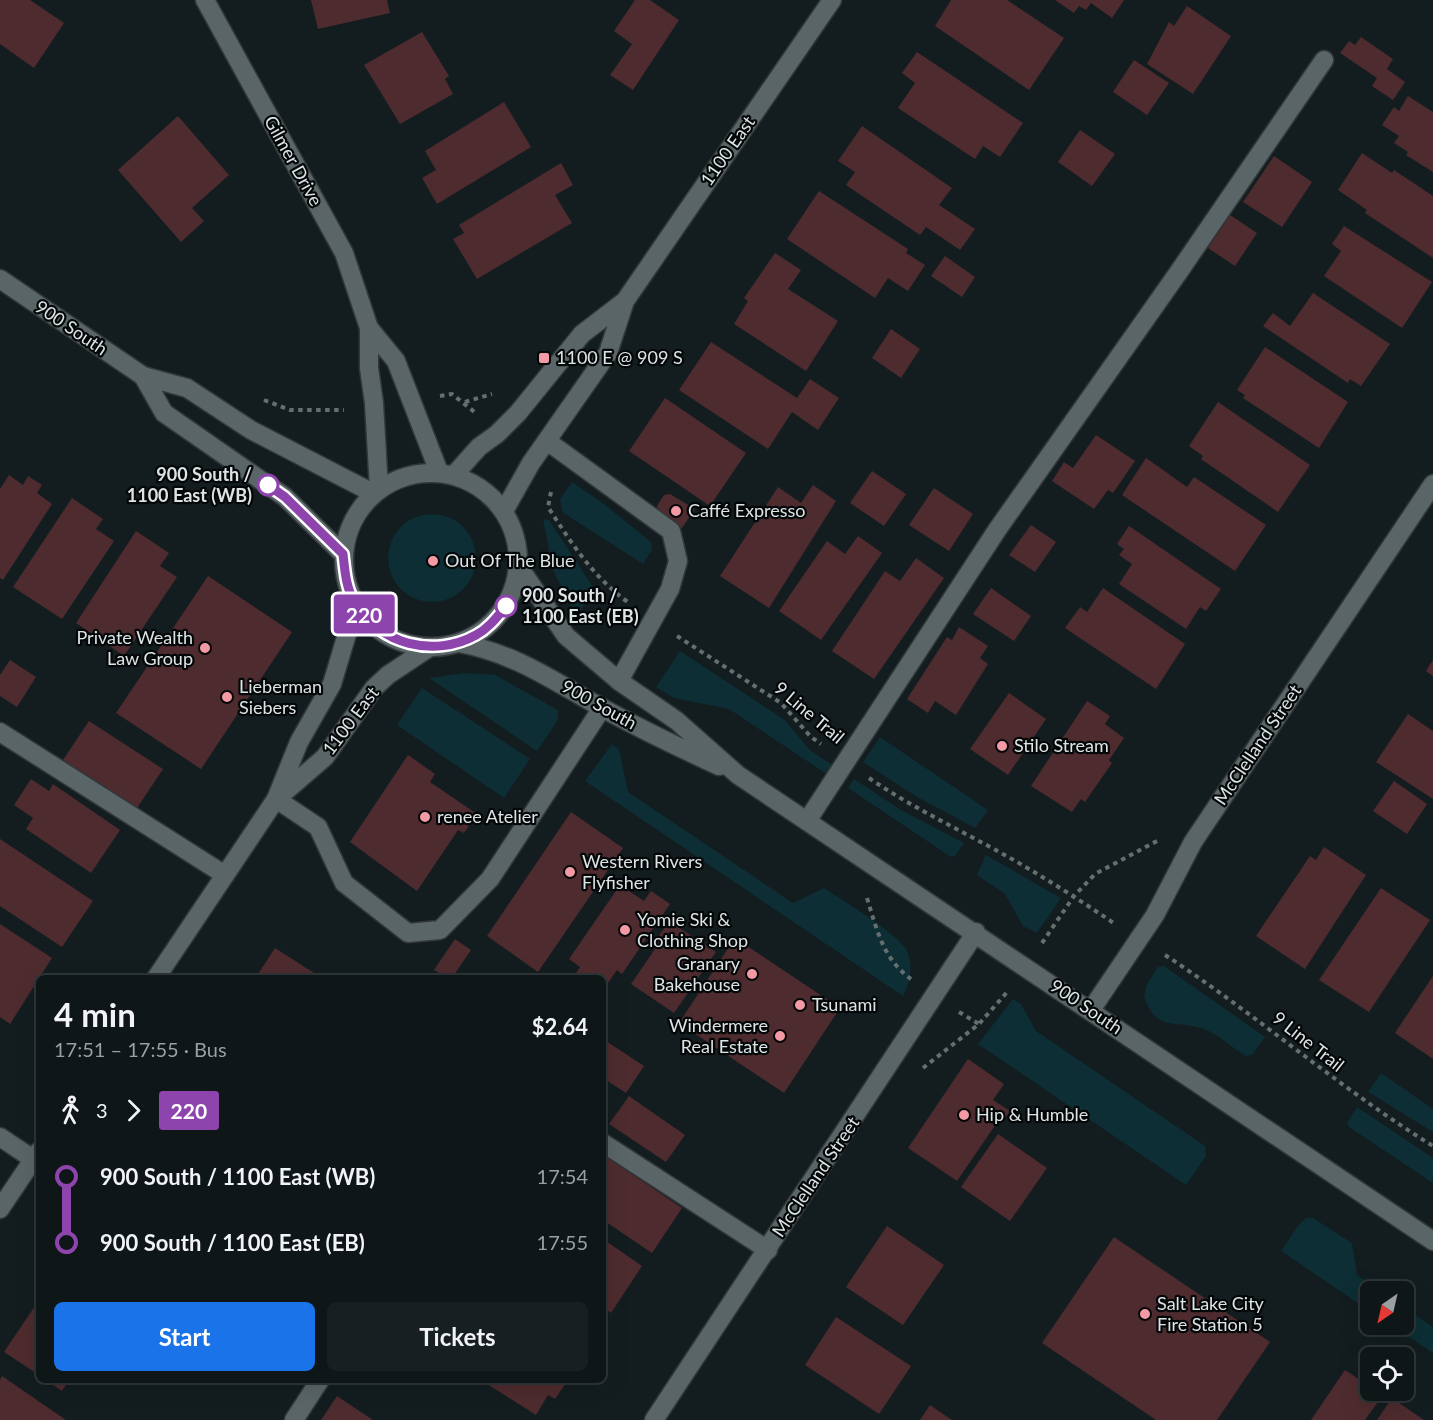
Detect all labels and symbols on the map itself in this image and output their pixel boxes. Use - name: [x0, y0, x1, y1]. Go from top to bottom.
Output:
- street label: 1100 East: [695, 111, 759, 189]
- street label: Gilmer Drive: [260, 112, 328, 209]
- street label: 900 South: [31, 295, 112, 359]
- place label: 1100 E @ 909 S: [556, 346, 683, 368]
- marker: 1100 E @ 909 S: [537, 351, 551, 365]
- place label: 900 South / 1100 East (WB): [127, 463, 252, 506]
- marker: 900 South / 1100 East (WB): [257, 474, 279, 496]
- place label: Caffé Expresso: [688, 499, 806, 521]
- marker: Caffé Expresso: [669, 504, 683, 518]
- place label: Out Of The Blue: [445, 549, 575, 571]
- marker: Out Of The Blue: [426, 554, 440, 568]
- place label: 900 South / 1100 East (EB): [522, 584, 639, 627]
- line badge: 220: [330, 594, 398, 634]
- marker: 900 South / 1100 East (EB): [495, 595, 517, 617]
- place label: Private Wealth Law Group: [76, 626, 193, 669]
- marker: Private Wealth Law Group: [198, 641, 212, 655]
- place label: Lieberman Siebers: [239, 675, 322, 718]
- street label: 900 South: [558, 675, 641, 734]
- street label: 9 Line Trail: [770, 677, 849, 748]
- street label: McClelland Street: [1209, 680, 1306, 809]
- street label: 1100 East: [317, 681, 383, 759]
- marker: Lieberman Siebers: [220, 690, 234, 704]
- place label: Stilo Stream: [1014, 734, 1109, 756]
- marker: Stilo Stream: [995, 739, 1009, 753]
- place label: renee Atelier: [437, 805, 538, 827]
- marker: renee Atelier: [418, 810, 432, 824]
- place label: Western Rivers Flyfisher: [582, 850, 703, 893]
- marker: Western Rivers Flyfisher: [563, 865, 577, 879]
- place label: Yomie Ski & Clothing Shop: [637, 908, 748, 951]
- marker: Yomie Ski & Clothing Shop: [618, 923, 632, 937]
- place label: Granary Bakehouse: [654, 952, 741, 995]
- marker: Granary Bakehouse: [745, 967, 759, 981]
- street label: 900 South: [1046, 974, 1127, 1038]
- place label: Tsunami: [812, 993, 877, 1015]
- marker: Tsunami: [793, 998, 807, 1012]
- street label: 9 Line Trail: [1268, 1006, 1349, 1076]
- place label: Windermere Real Estate: [669, 1014, 768, 1057]
- marker: Windermere Real Estate: [773, 1029, 787, 1043]
- place label: Hip & Humble: [976, 1103, 1088, 1125]
- marker: Hip & Humble: [957, 1108, 971, 1122]
- street label: McClelland Street: [767, 1112, 864, 1241]
- north arrow: [1360, 1281, 1414, 1335]
- place label: Salt Lake City Fire Station 5: [1157, 1292, 1265, 1335]
- marker: Salt Lake City Fire Station 5: [1138, 1307, 1152, 1321]

